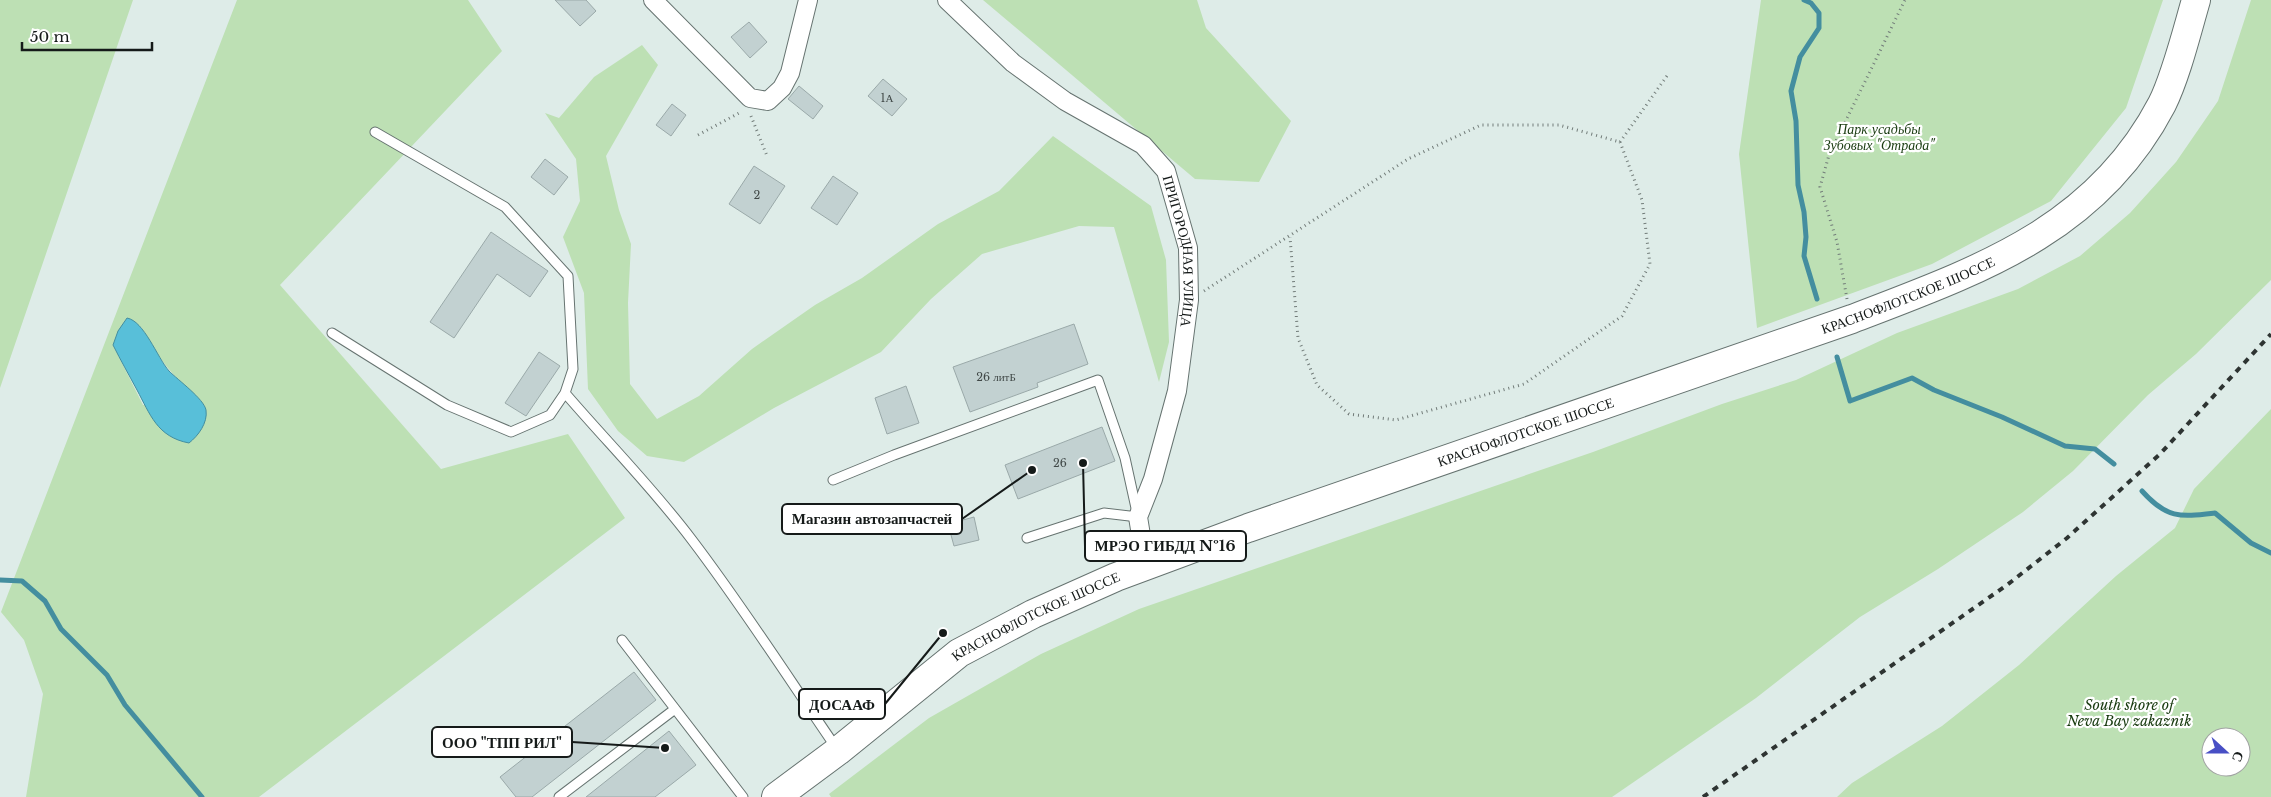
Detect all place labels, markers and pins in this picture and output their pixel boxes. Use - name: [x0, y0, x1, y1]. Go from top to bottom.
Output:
- callout: Магазин автозапчастей: [782, 504, 962, 534]
- callout: МРЭО ГИБДД №16: [1085, 531, 1246, 561]
- callout: ДОСААФ: [799, 689, 885, 719]
- callout: ООО "ТПП РИЛ": [432, 727, 572, 757]

